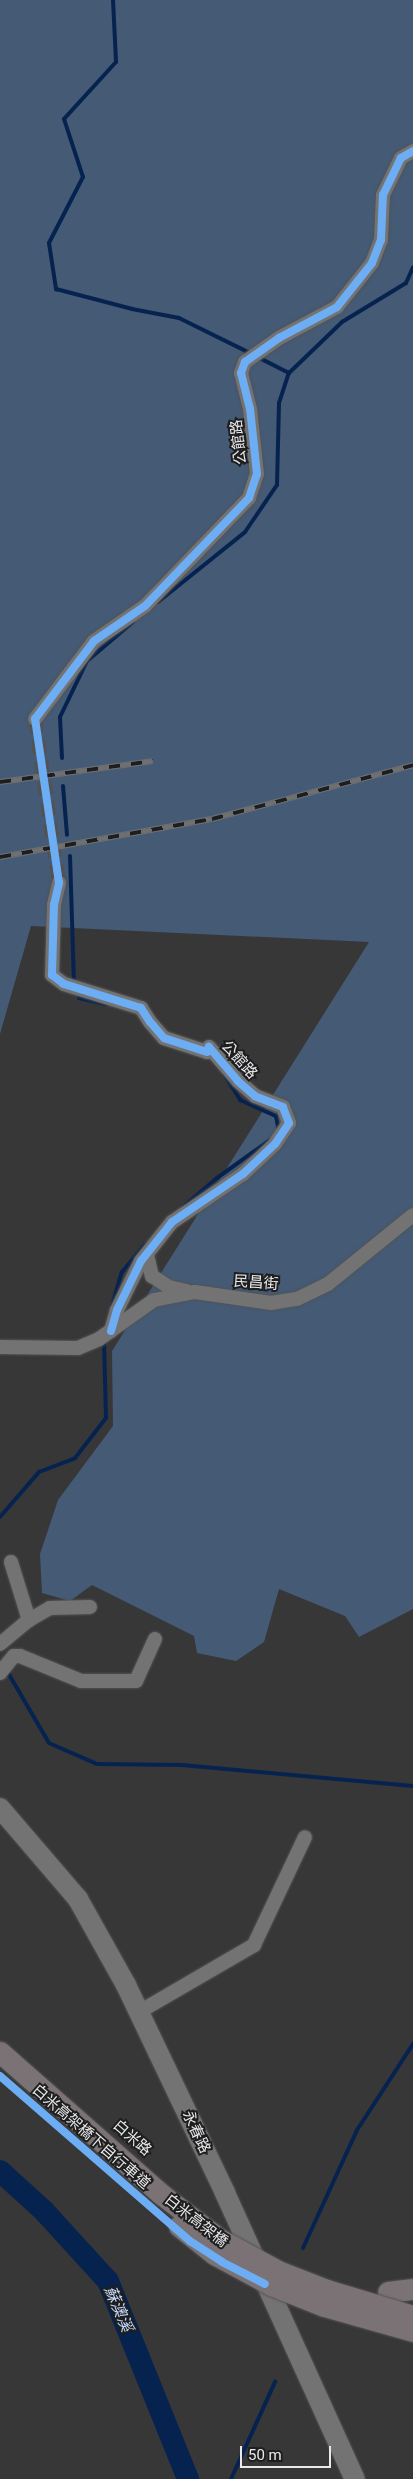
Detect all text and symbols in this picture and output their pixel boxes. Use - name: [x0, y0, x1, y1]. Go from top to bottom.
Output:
- street label: 公館路: [228, 419, 250, 465]
- street label: 公館路: [217, 1037, 261, 1083]
- street label: 民昌街: [233, 1272, 279, 1294]
- street label: 白米高架橋下自行車道: [28, 2081, 154, 2193]
- street label: 永春路: [178, 2108, 214, 2156]
- street label: 白米路: [109, 2116, 155, 2160]
- street label: 白米高架橋: [161, 2191, 231, 2251]
- water label: 蘇澳溪: [100, 2283, 136, 2335]
- scale bar: [243, 2436, 334, 2468]
- text: 50 m: [248, 2446, 282, 2464]

